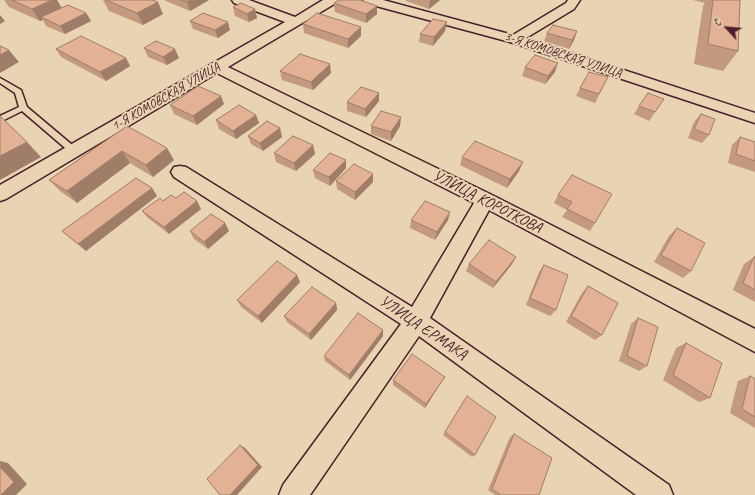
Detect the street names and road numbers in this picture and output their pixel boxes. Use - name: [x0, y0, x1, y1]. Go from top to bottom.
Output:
- street label: 3-Я КОМОВСКАЯ УЛИЦА: [502, 29, 624, 81]
- street label: 1-Я КОМОВСКАЯ УЛИЦА: [109, 60, 223, 134]
- street label: УЛИЦА КОРОТКОВА: [429, 166, 545, 238]
- street label: УЛИЦА ЕРМАКА: [375, 292, 471, 364]

